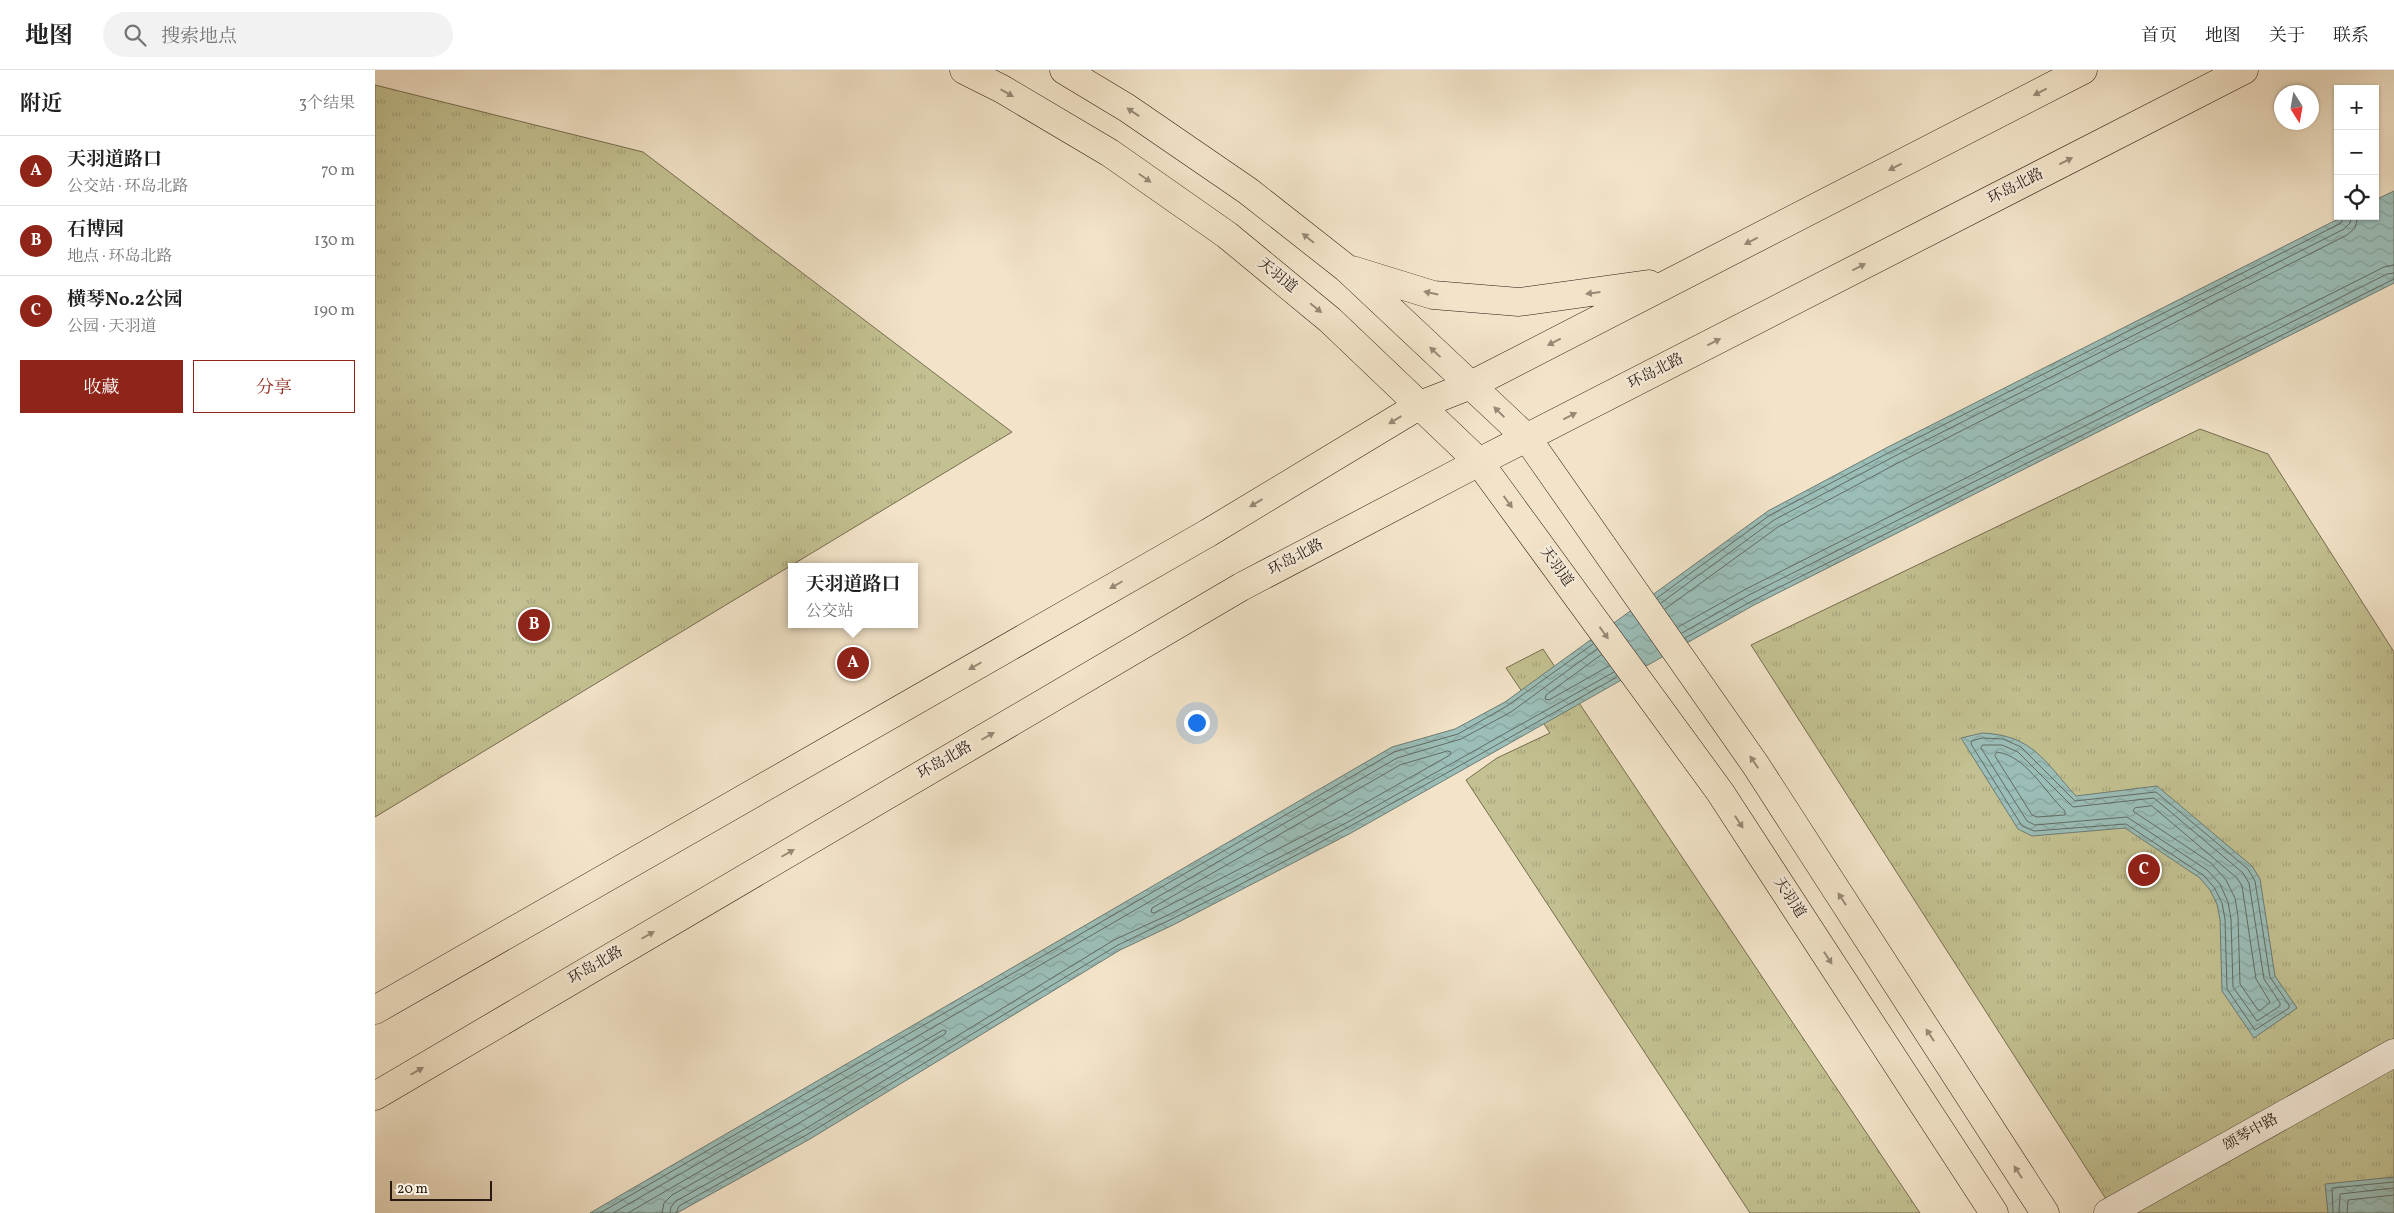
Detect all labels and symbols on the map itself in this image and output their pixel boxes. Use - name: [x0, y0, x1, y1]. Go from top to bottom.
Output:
- north arrow: [2274, 85, 2319, 130]
- one-way arrow: [1001, 88, 1014, 97]
- one-way arrow: [2032, 88, 2047, 96]
- one-way arrow: [1127, 107, 1140, 117]
- one-way arrow: [2059, 157, 2073, 165]
- one-way arrow: [1888, 163, 1902, 171]
- street label: 环岛北路: [1984, 164, 2048, 210]
- one-way arrow: [1139, 173, 1152, 183]
- one-way arrow: [1301, 233, 1314, 244]
- one-way arrow: [1743, 237, 1758, 245]
- street label: 天羽道: [1253, 254, 1301, 298]
- one-way arrow: [1852, 263, 1866, 271]
- one-way arrow: [1423, 289, 1439, 297]
- one-way arrow: [1584, 289, 1600, 297]
- one-way arrow: [1309, 303, 1322, 314]
- one-way arrow: [1547, 338, 1562, 346]
- one-way arrow: [1707, 338, 1722, 346]
- one-way arrow: [1430, 346, 1442, 358]
- street label: 环岛北路: [1624, 349, 1688, 395]
- one-way arrow: [1493, 406, 1505, 418]
- one-way arrow: [1563, 412, 1577, 420]
- one-way arrow: [1389, 415, 1402, 424]
- one-way arrow: [1503, 495, 1513, 509]
- one-way arrow: [1249, 499, 1262, 508]
- street label: 环岛北路: [1265, 535, 1327, 581]
- street label: 天羽道: [1534, 543, 1578, 591]
- one-way arrow: [1109, 581, 1122, 590]
- pin: B: [518, 606, 550, 644]
- one-way arrow: [1599, 626, 1609, 640]
- pin: A: [837, 644, 869, 682]
- one-way arrow: [968, 662, 981, 671]
- your location: [1184, 710, 1210, 736]
- one-way arrow: [982, 731, 995, 740]
- street label: 环岛北路: [914, 737, 976, 785]
- one-way arrow: [1749, 756, 1759, 769]
- one-way arrow: [1735, 815, 1744, 828]
- one-way arrow: [781, 849, 794, 858]
- pin: C: [2128, 851, 2160, 889]
- street label: 天羽道: [1768, 873, 1810, 923]
- one-way arrow: [1837, 892, 1847, 906]
- one-way arrow: [641, 931, 654, 940]
- street label: 环岛北路: [565, 942, 627, 990]
- one-way arrow: [1823, 951, 1833, 965]
- one-way arrow: [1925, 1029, 1935, 1042]
- one-way arrow: [410, 1066, 424, 1075]
- street label: 颂琴中路: [2220, 1109, 2282, 1157]
- one-way arrow: [2013, 1165, 2023, 1179]
- scale bar: [390, 1178, 493, 1201]

